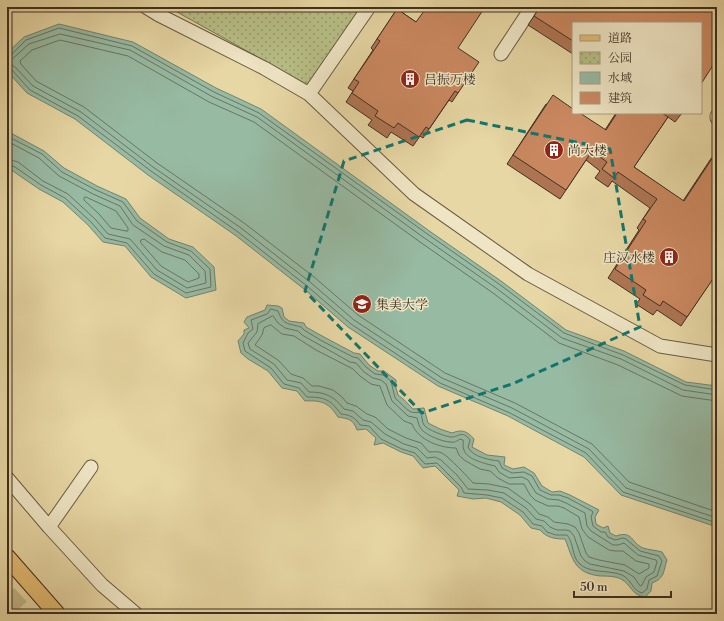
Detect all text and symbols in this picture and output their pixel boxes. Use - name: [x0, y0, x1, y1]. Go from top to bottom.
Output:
- legend: [572, 22, 702, 114]
- text: 道路: [608, 31, 632, 46]
- text: 公园: [608, 51, 632, 66]
- building icon: 吕振万楼: [399, 68, 421, 90]
- text: 水域: [608, 71, 632, 86]
- place label: 吕振万楼: [424, 72, 476, 88]
- text: 建筑: [608, 91, 632, 106]
- building icon: 尚大楼: [543, 139, 565, 161]
- place label: 尚大楼: [568, 143, 607, 159]
- building icon: 庄汉水楼: [658, 246, 680, 268]
- place label: 庄汉水楼: [603, 250, 655, 266]
- school or university icon: 集美大学: [351, 293, 373, 315]
- place label: 集美大学: [376, 297, 428, 313]
- scale bar: [574, 573, 671, 599]
- text: 50 m: [580, 580, 608, 595]

